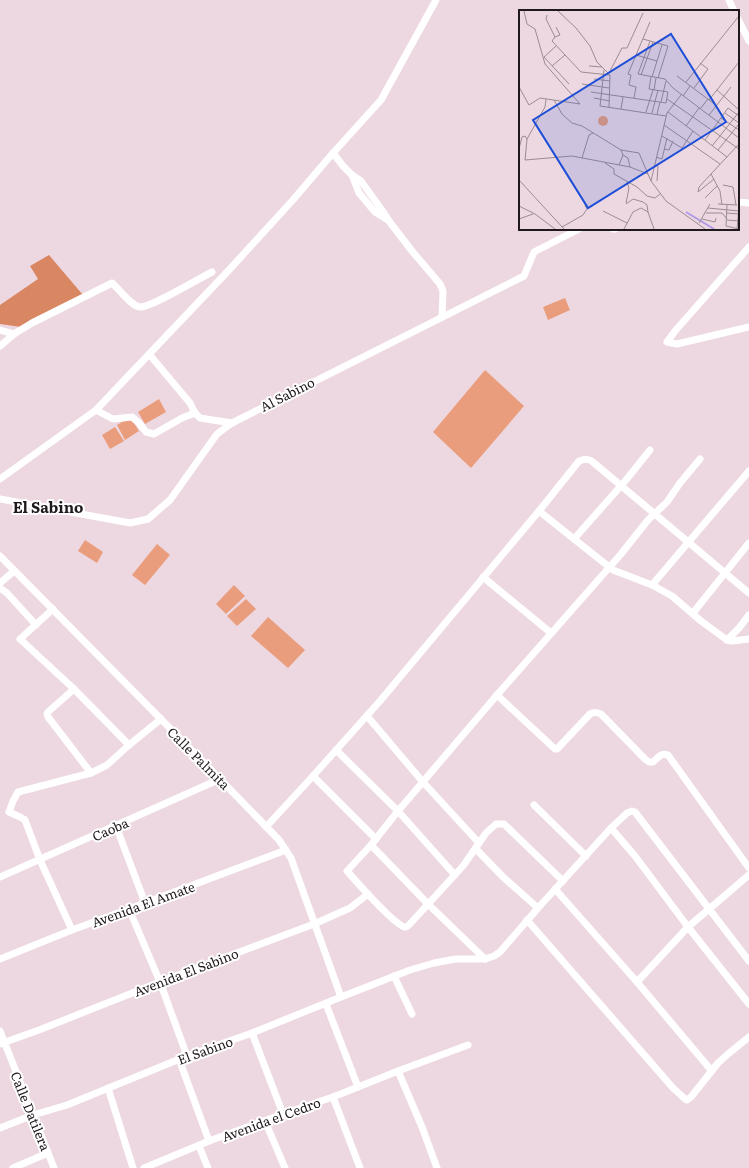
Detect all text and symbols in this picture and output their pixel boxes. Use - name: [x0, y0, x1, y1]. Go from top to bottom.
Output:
- inset map: [519, 10, 739, 230]
- street label: Al Sabino: [256, 372, 318, 416]
- district label: El Sabino: [13, 495, 83, 518]
- street label: Calle Palmita: [163, 722, 235, 794]
- street label: Caoba: [89, 813, 131, 845]
- street label: Avenida El Amate: [89, 876, 197, 931]
- street label: Avenida El Sabino: [131, 943, 241, 1001]
- street label: El Sabino: [175, 1031, 236, 1069]
- street label: Calle Datilera: [6, 1068, 56, 1154]
- street label: Avenida el Cedro: [219, 1092, 323, 1146]

